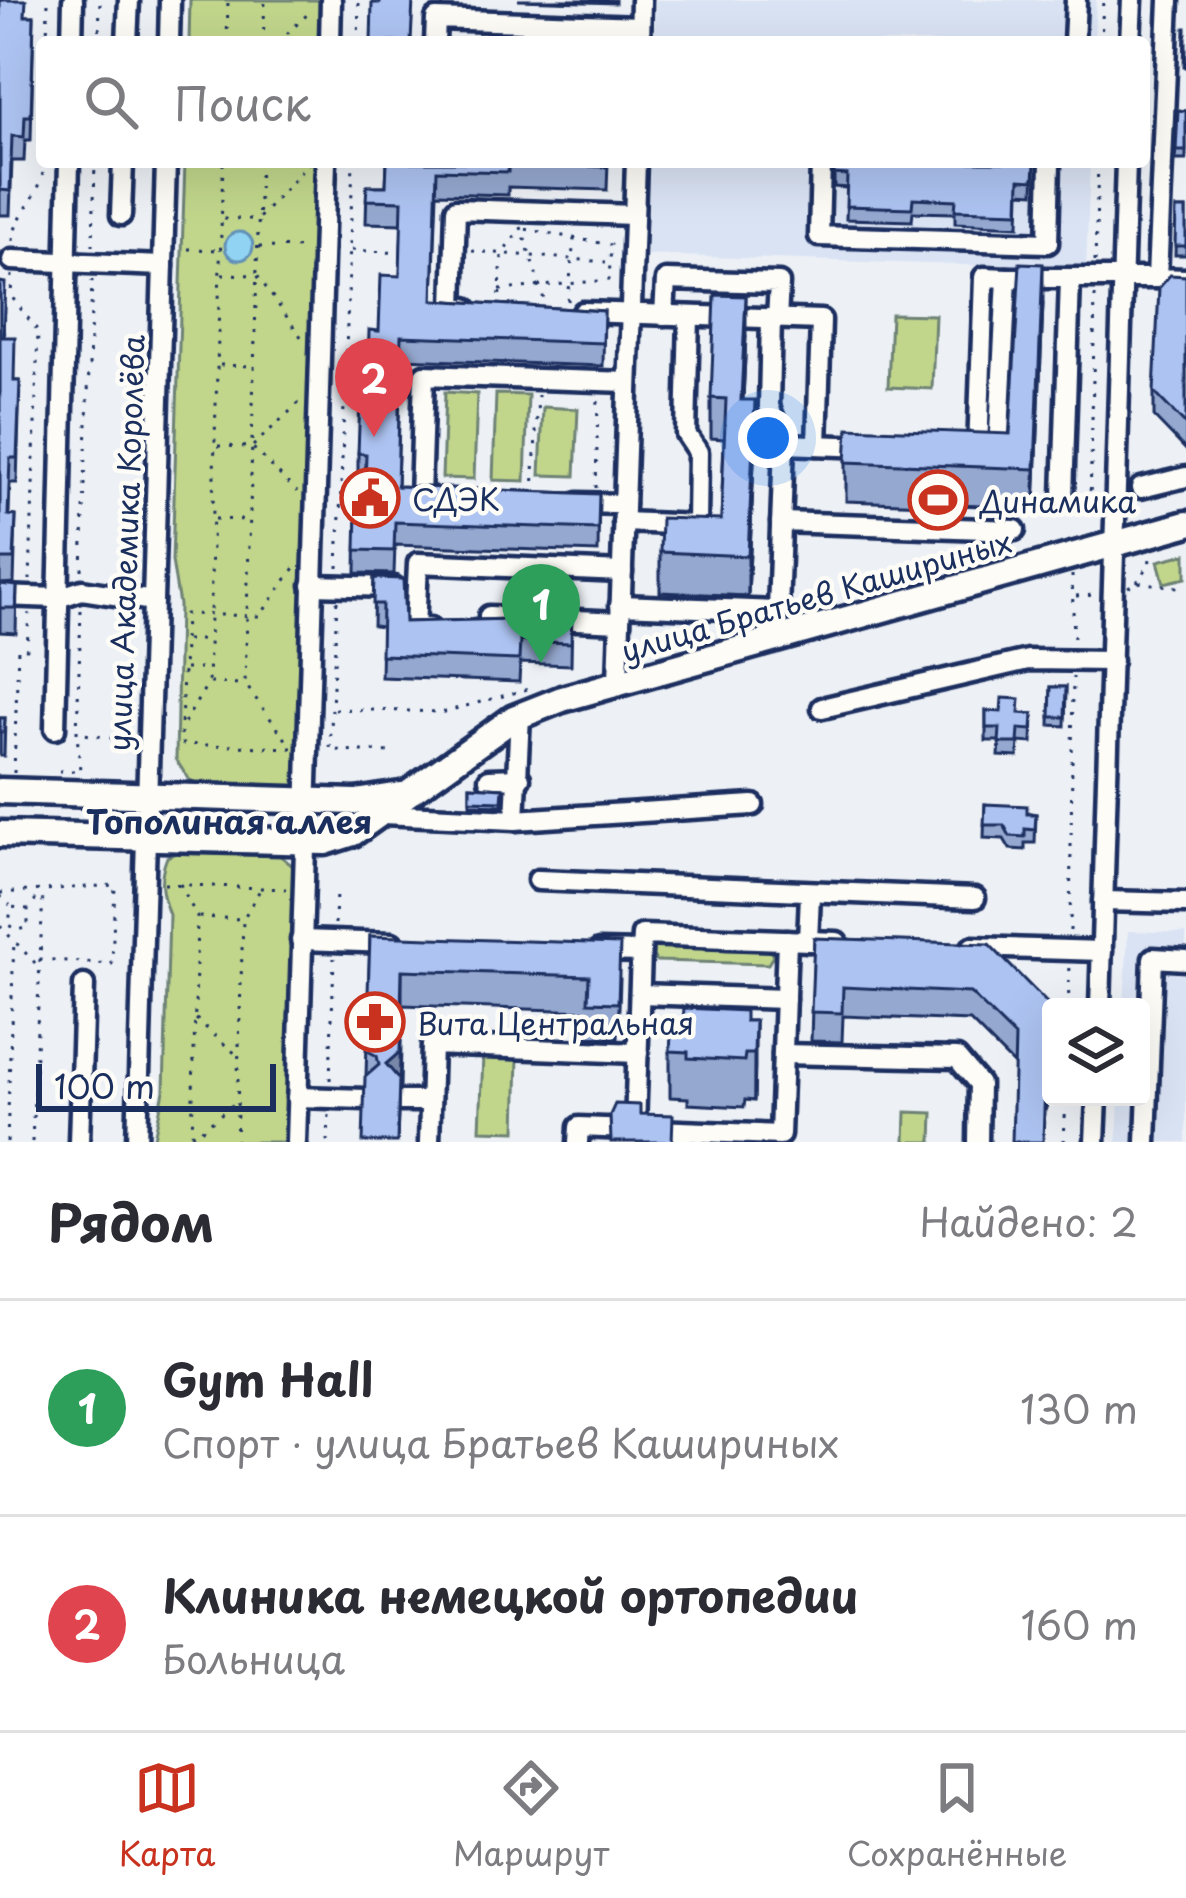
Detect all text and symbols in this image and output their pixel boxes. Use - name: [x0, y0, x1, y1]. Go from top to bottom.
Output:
- search box: [36, 36, 1150, 168]
- text: Поиск: [174, 68, 311, 136]
- icon: search: [78, 69, 144, 135]
- street label: улица Академика Королёва: [95, 333, 155, 752]
- pin: 2: [335, 338, 413, 437]
- your location: [738, 408, 798, 468]
- public building icon: СДЭК: [339, 467, 401, 529]
- sports icon: Динамика: [907, 469, 969, 531]
- place label: СДЭК: [412, 476, 500, 521]
- place label: Динамика: [979, 478, 1136, 523]
- street label: улица Братьев Кашириных: [616, 518, 1016, 672]
- pin: 1: [502, 564, 580, 663]
- district label: Тополиная аллея: [86, 795, 372, 845]
- pharmacy icon: Вита Центральная: [344, 991, 406, 1053]
- map controls: [1042, 998, 1150, 1106]
- button: layers: [1042, 998, 1150, 1106]
- place label: Вита Центральная: [417, 1000, 694, 1045]
- scale bar: [36, 1058, 276, 1111]
- text: 100 m: [54, 1060, 155, 1110]
- text: Рядом: [48, 1182, 214, 1259]
- text: Найдено: 2: [919, 1191, 1138, 1250]
- text: Gym Hall: [162, 1344, 373, 1412]
- text: 1: [78, 1378, 96, 1437]
- text: 130 m: [1020, 1378, 1138, 1437]
- text: Спорт · улица Братьев Кашириных: [162, 1412, 839, 1471]
- text: Клиника немецкой ортопедии: [162, 1560, 858, 1628]
- text: 2: [73, 1594, 101, 1653]
- text: 160 m: [1021, 1594, 1138, 1653]
- text: Больница: [162, 1628, 345, 1687]
- tab: Карта: [119, 1755, 216, 1877]
- tab: Маршрут: [453, 1755, 609, 1877]
- tab: Сохранённые: [847, 1755, 1067, 1877]

